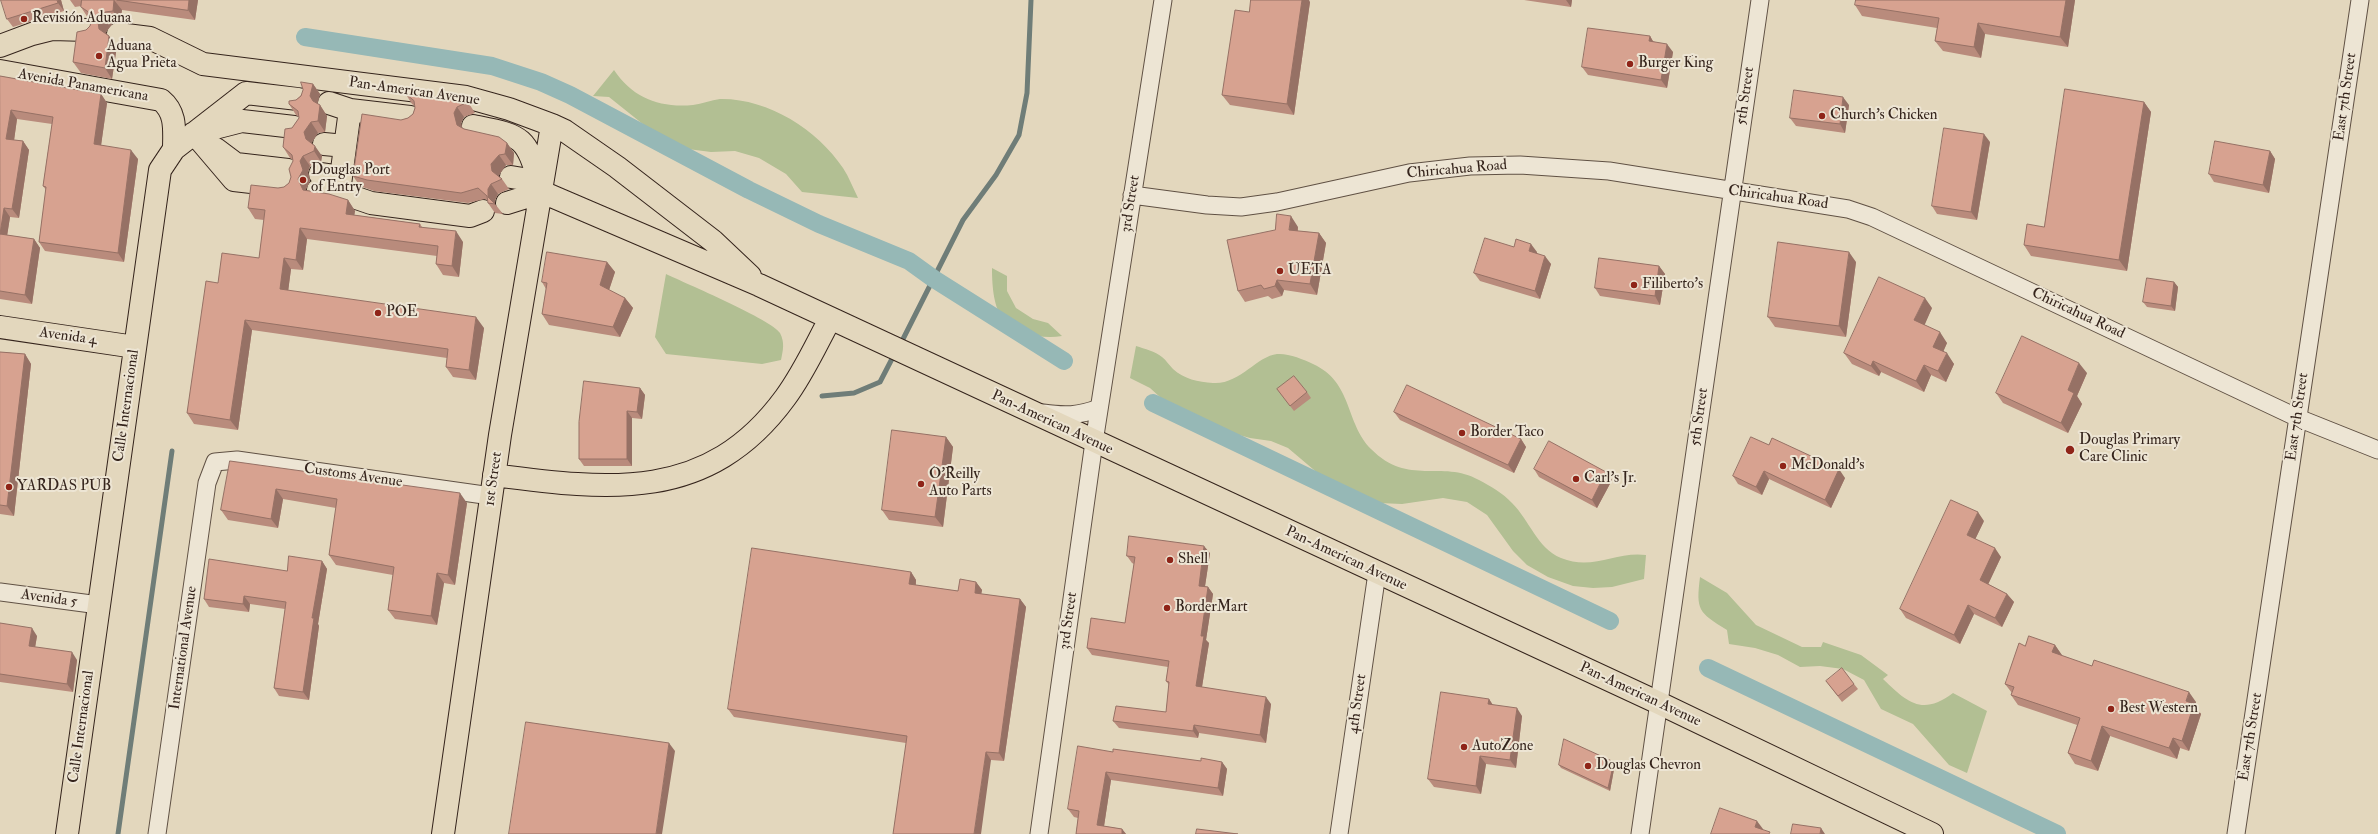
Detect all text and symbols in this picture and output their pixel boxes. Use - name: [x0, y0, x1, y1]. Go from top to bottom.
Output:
- place label: Revisión Aduana: [32, 10, 131, 28]
- marker: Revisión Aduana: [19, 14, 29, 24]
- place label: Aduana Agua Prieta: [107, 38, 177, 73]
- marker: Aduana Agua Prieta: [94, 51, 104, 61]
- street label: East 7th Street: [2331, 52, 2361, 142]
- place label: Burger King: [1638, 55, 1713, 73]
- marker: Burger King: [1625, 59, 1635, 69]
- street label: Avenida Panamericana: [16, 66, 150, 106]
- street label: 5th Street: [1733, 66, 1759, 126]
- street label: Pan-American Avenue: [347, 74, 481, 110]
- place label: Church's Chicken: [1830, 107, 1938, 125]
- marker: Church's Chicken: [1817, 111, 1827, 121]
- street label: Chiricahua Road: [1406, 157, 1508, 183]
- place label: Douglas Port of Entry: [311, 162, 390, 197]
- street label: 3rd Street: [1118, 174, 1144, 234]
- marker: Douglas Port of Entry: [298, 175, 308, 185]
- street label: Chiricahua Road: [1727, 182, 1829, 214]
- place label: UETA: [1288, 262, 1332, 280]
- marker: UETA: [1275, 266, 1285, 276]
- place label: Filiberto’s: [1642, 276, 1703, 294]
- marker: Filiberto’s: [1629, 280, 1639, 290]
- street label: Chiricahua Road: [2029, 285, 2127, 343]
- place label: POE: [386, 304, 418, 322]
- marker: POE: [373, 308, 383, 318]
- street label: Avenida 4: [38, 324, 98, 350]
- street label: Calle Internacional: [110, 349, 144, 463]
- street label: East 7th Street: [2283, 372, 2313, 462]
- street label: Pan-American Avenue: [988, 387, 1116, 459]
- street label: 5th Street: [1687, 387, 1713, 447]
- place label: Border Taco: [1470, 424, 1544, 442]
- marker: Border Taco: [1457, 428, 1467, 438]
- place label: Douglas Primary Care Clinic: [2079, 432, 2180, 467]
- marker: Douglas Primary Care Clinic: [2064, 444, 2076, 456]
- street label: 1st Street: [481, 451, 507, 507]
- place label: McDonald's: [1791, 457, 1864, 475]
- street label: Customs Avenue: [303, 460, 403, 492]
- marker: McDonald's: [1778, 461, 1788, 471]
- place label: O'Reilly Auto Parts: [929, 466, 992, 501]
- place label: Carl's Jr.: [1584, 470, 1636, 488]
- marker: Carl's Jr.: [1571, 474, 1581, 484]
- place label: YARDAS PUB: [17, 478, 111, 496]
- marker: O'Reilly Auto Parts: [916, 479, 926, 489]
- marker: YARDAS PUB: [4, 482, 14, 492]
- street label: Pan-American Avenue: [1282, 523, 1410, 595]
- place label: Shell: [1178, 551, 1208, 569]
- marker: Shell: [1165, 555, 1175, 565]
- street label: International Avenue: [166, 585, 202, 711]
- street label: Avenida 5: [20, 586, 78, 612]
- street label: 3rd Street: [1056, 591, 1082, 651]
- place label: BorderMart: [1175, 599, 1248, 617]
- marker: BorderMart: [1162, 603, 1172, 613]
- street label: Pan-American Avenue: [1576, 659, 1704, 731]
- street label: Calle Internacional: [65, 670, 99, 784]
- street label: 4th Street: [1345, 673, 1371, 735]
- street label: East 7th Street: [2235, 692, 2267, 782]
- place label: Best Western: [2119, 700, 2198, 718]
- marker: Best Western: [2106, 704, 2116, 714]
- place label: AutoZone: [1472, 738, 1533, 756]
- marker: AutoZone: [1459, 742, 1469, 752]
- place label: Douglas Chevron: [1596, 757, 1701, 775]
- marker: Douglas Chevron: [1583, 761, 1593, 771]

